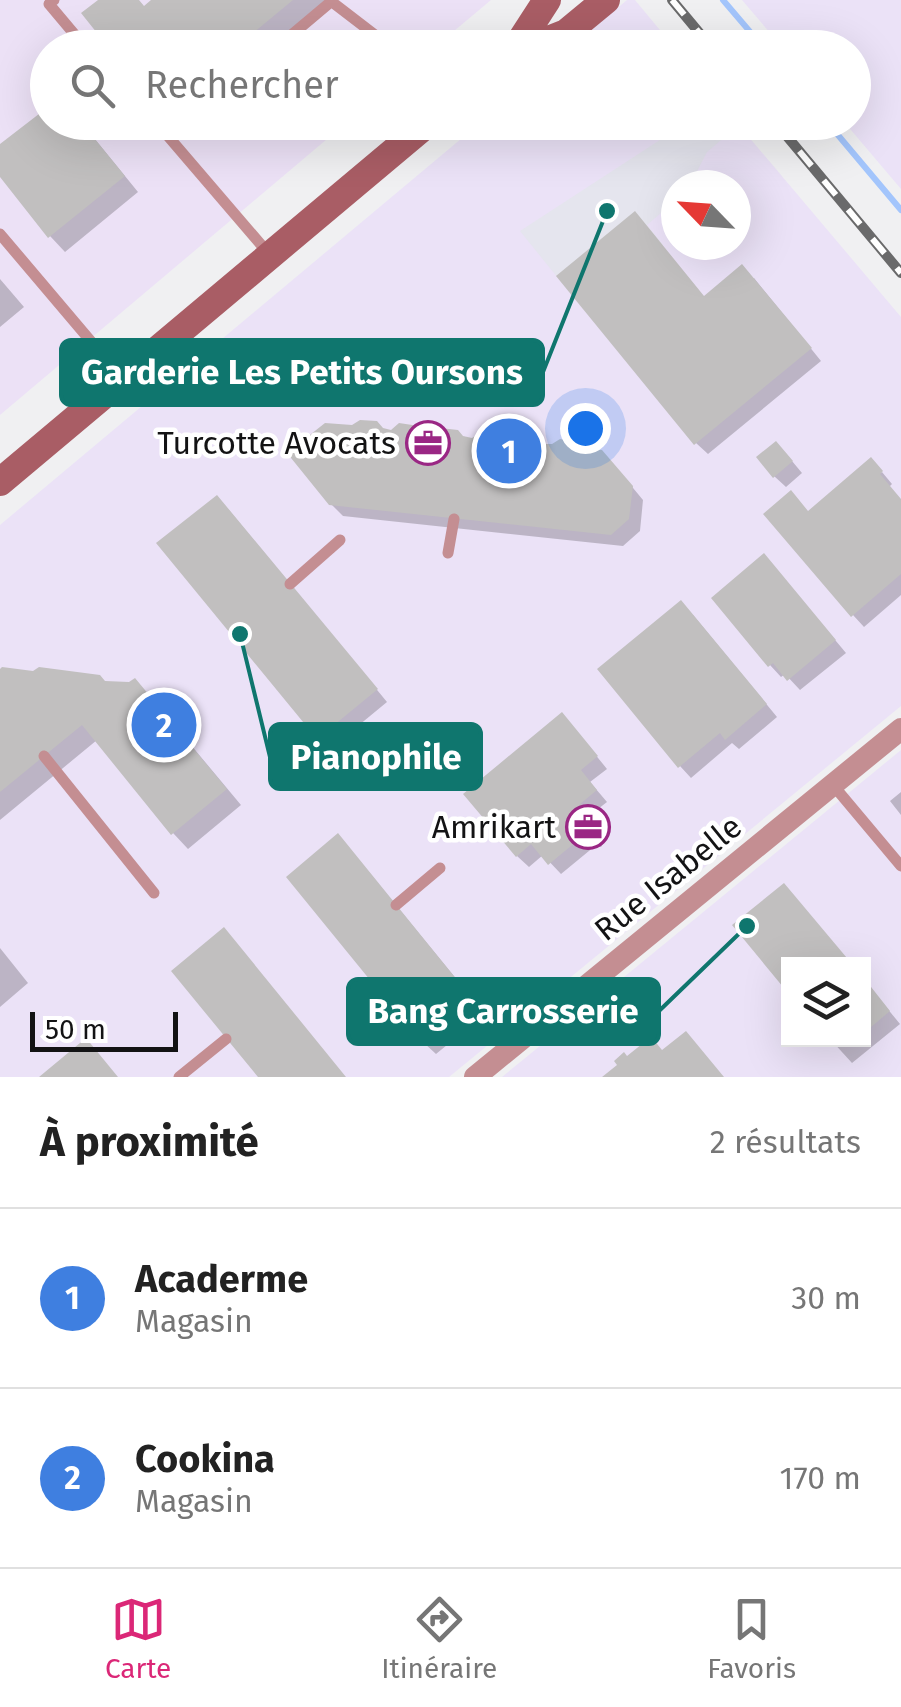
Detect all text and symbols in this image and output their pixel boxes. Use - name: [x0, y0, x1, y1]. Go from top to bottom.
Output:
- search box: [30, 30, 871, 140]
- icon: search: [65, 58, 120, 113]
- text: Rechercher: [145, 62, 339, 108]
- north arrow: [661, 170, 751, 260]
- callout: Garderie Les Petits Oursons: [61, 340, 543, 405]
- text: Garderie Les Petits Oursons: [81, 351, 523, 393]
- your location: [560, 403, 611, 454]
- pin: 1: [476, 414, 542, 488]
- office icon: Turcotte Avocats: [405, 420, 451, 466]
- place label: Turcotte Avocats: [157, 424, 396, 462]
- pin: 2: [132, 688, 196, 762]
- callout: Pianophile: [270, 724, 481, 789]
- text: Pianophile: [290, 736, 462, 778]
- office icon: Amrikart: [565, 804, 611, 850]
- street label: Rue Isabelle: [587, 807, 749, 949]
- place label: Amrikart: [432, 808, 556, 846]
- map controls: [781, 957, 871, 1047]
- button: layers: [781, 957, 871, 1047]
- callout: Bang Carrosserie: [348, 979, 659, 1044]
- text: Bang Carrosserie: [367, 990, 639, 1032]
- scale bar: [30, 1007, 178, 1052]
- text: 50 m: [45, 1013, 106, 1046]
- text: À proximité: [40, 1117, 259, 1167]
- text: 2 résultats: [710, 1123, 861, 1161]
- text: Acaderme: [135, 1256, 308, 1302]
- text: 1: [65, 1279, 80, 1317]
- text: 30 m: [791, 1279, 861, 1317]
- text: Magasin: [135, 1302, 253, 1340]
- text: Cookina: [135, 1436, 275, 1482]
- text: 2: [64, 1459, 81, 1497]
- text: 170 m: [780, 1459, 861, 1497]
- text: Magasin: [135, 1482, 253, 1520]
- tab: Carte: [105, 1592, 171, 1685]
- tab: Itinéraire: [381, 1592, 497, 1685]
- tab: Favoris: [707, 1592, 796, 1685]

